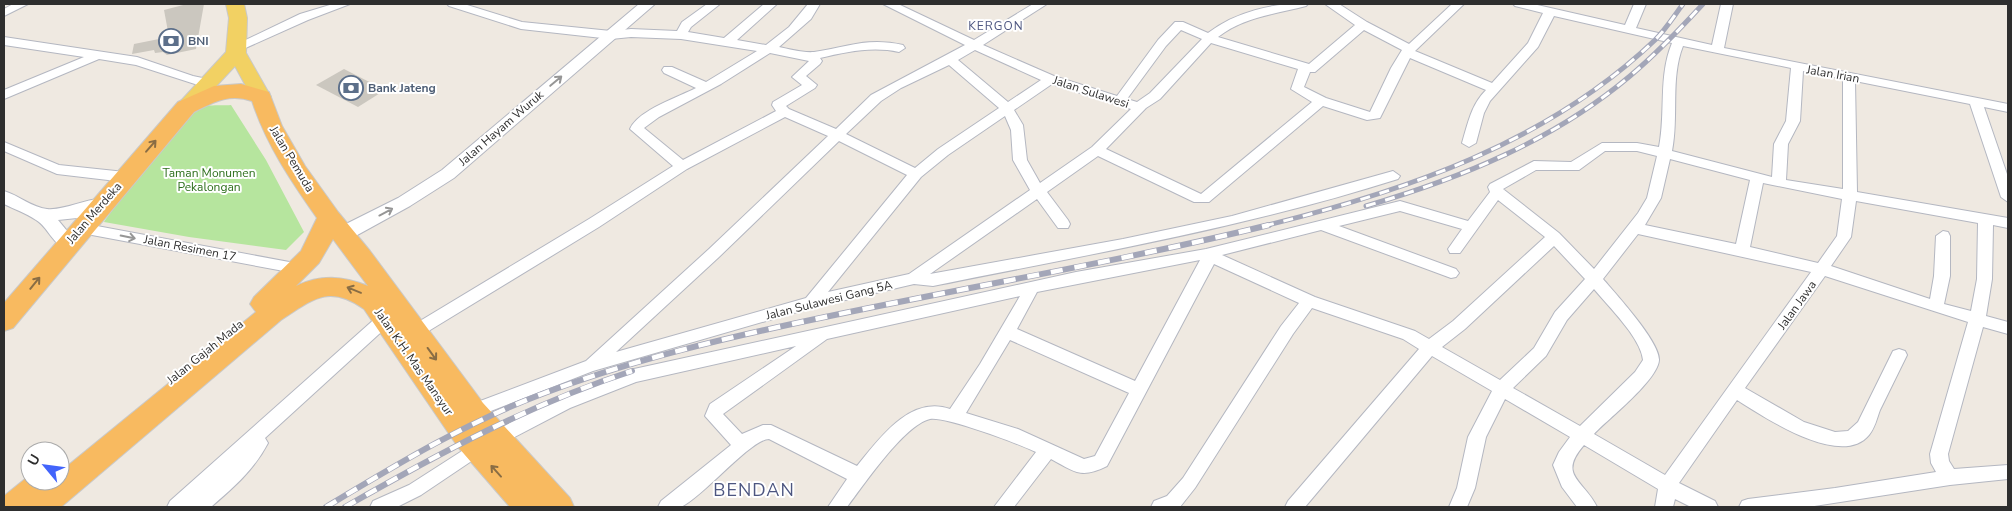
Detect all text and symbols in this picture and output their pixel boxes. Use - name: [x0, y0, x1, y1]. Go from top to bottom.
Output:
- district label: KERGON: [968, 18, 1024, 34]
- bank icon: BNI: [158, 28, 184, 54]
- place label: BNI: [188, 33, 209, 49]
- street label: Jalan Irian: [1804, 61, 1861, 87]
- street label: Jalan Sulawesi: [1050, 72, 1131, 112]
- bank icon: Bank Jateng: [338, 75, 364, 101]
- one-way arrow: [549, 76, 562, 87]
- place label: Bank Jateng: [368, 80, 436, 96]
- street label: Jalan Hayam Wuruk: [454, 86, 548, 170]
- street label: Jalan Pemuda: [266, 122, 318, 195]
- one-way arrow: [146, 140, 157, 153]
- park label: Taman Monumen Pekalongan: [162, 165, 256, 195]
- street label: Jalan Merdeka: [62, 179, 125, 248]
- one-way arrow: [378, 206, 393, 216]
- street label: Jalan Resimen 17: [141, 231, 238, 265]
- one-way arrow: [120, 232, 136, 242]
- street label: Jalan Sulawesi Gang 5A: [763, 276, 894, 324]
- one-way arrow: [29, 277, 40, 290]
- street label: Jalan Jawa: [1773, 277, 1820, 333]
- one-way arrow: [347, 285, 362, 295]
- street label: Jalan K.H. Mas Mansyur: [370, 305, 457, 419]
- street label: Jalan Gajah Mada: [163, 316, 247, 388]
- one-way arrow: [427, 347, 437, 361]
- north arrow: [20, 441, 70, 491]
- text: U: [23, 451, 45, 469]
- one-way arrow: [491, 465, 502, 478]
- district label: BENDAN: [713, 478, 795, 502]

